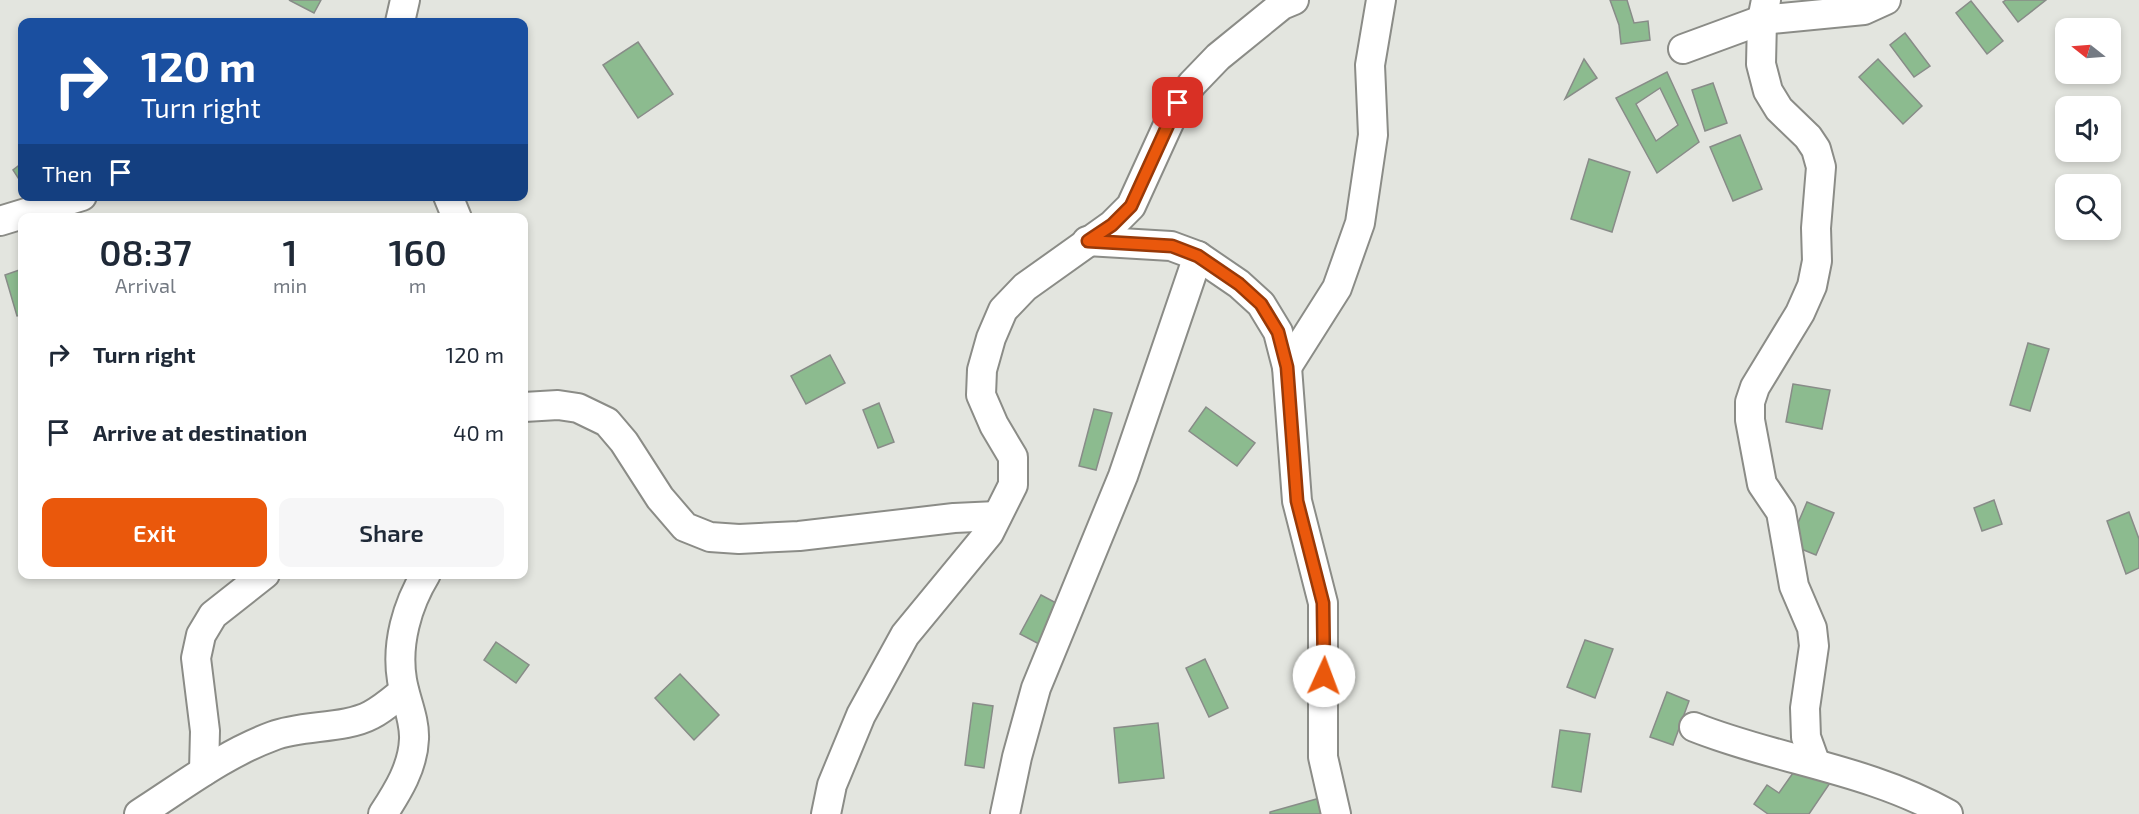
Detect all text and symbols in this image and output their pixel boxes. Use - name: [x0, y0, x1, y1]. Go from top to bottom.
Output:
- north arrow: [2055, 18, 2121, 84]
- map controls: [2055, 18, 2121, 240]
- text: 120 m: [141, 40, 256, 90]
- icon: right: [42, 42, 120, 120]
- pin: [1152, 77, 1203, 128]
- icon: arrive: [1161, 86, 1194, 119]
- text: Turn right: [141, 91, 261, 123]
- button: sound: [2055, 96, 2121, 162]
- icon: arrive: [104, 156, 137, 189]
- text: Then: [42, 160, 92, 186]
- button: search: [2055, 174, 2121, 240]
- text: 08:37: [99, 230, 192, 273]
- text: 1: [283, 230, 298, 273]
- text: 160: [388, 230, 447, 273]
- text: Arrival: [115, 273, 176, 297]
- text: min: [273, 273, 307, 297]
- text: m: [409, 273, 426, 297]
- icon: right: [42, 338, 75, 371]
- text: Turn right: [93, 341, 195, 367]
- text: 120 m: [445, 341, 504, 367]
- icon: arrive: [42, 416, 75, 449]
- text: Arrive at destination: [93, 419, 307, 445]
- text: 40 m: [453, 419, 504, 445]
- button: Exit: [42, 498, 267, 567]
- button: Share: [279, 498, 504, 567]
- position arrow: [1292, 644, 1356, 708]

